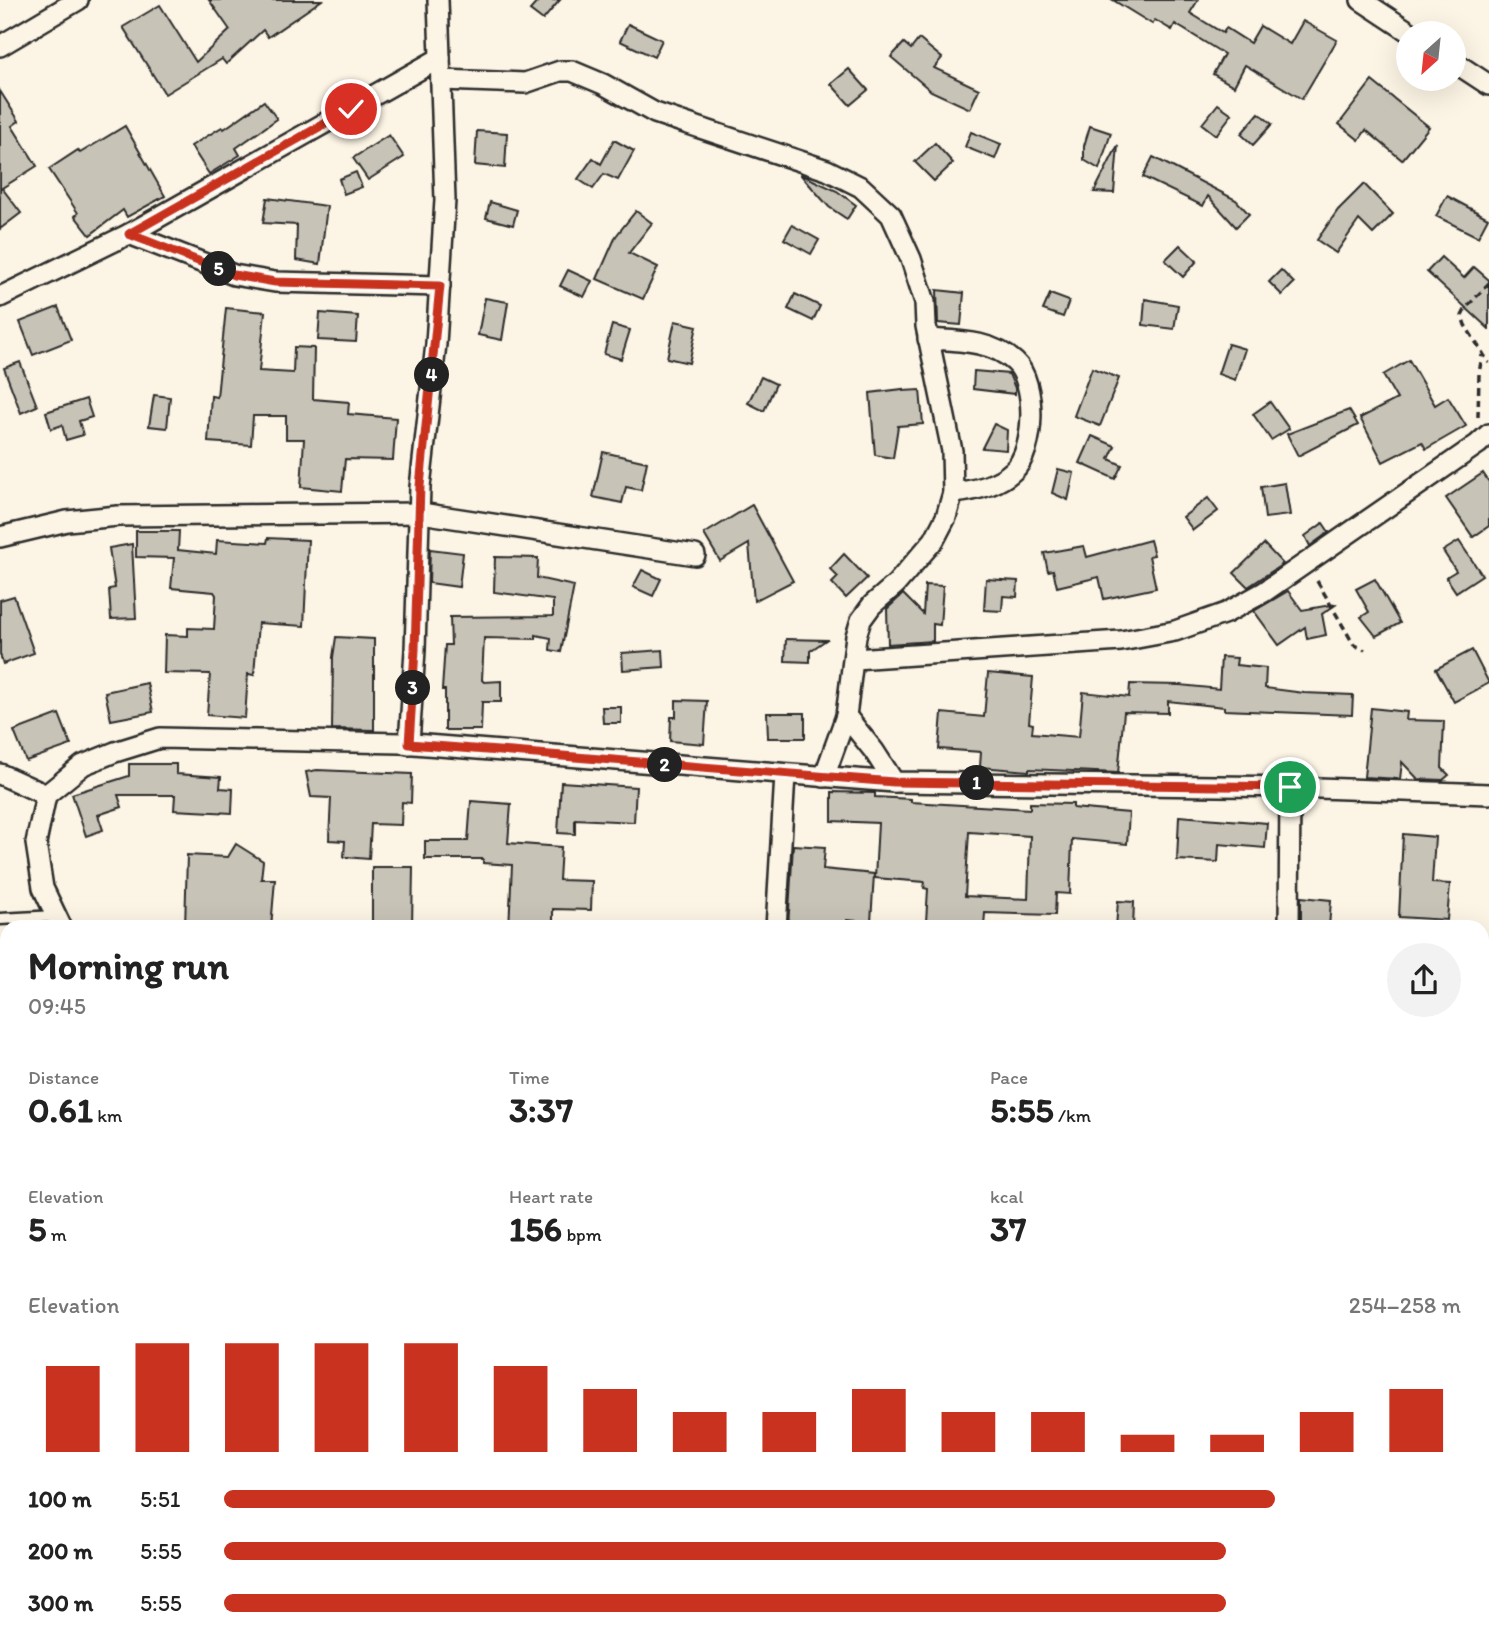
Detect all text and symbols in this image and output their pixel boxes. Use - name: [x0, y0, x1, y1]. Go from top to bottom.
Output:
- north arrow: [1396, 21, 1466, 91]
- map controls: [1396, 21, 1466, 91]
- pin: [321, 79, 381, 139]
- icon: check: [332, 90, 370, 128]
- pin: 5: [202, 252, 236, 286]
- text: 5: [214, 257, 223, 280]
- pin: 4: [414, 358, 450, 392]
- text: 4: [426, 363, 437, 386]
- pin: 3: [396, 670, 430, 706]
- text: 3: [407, 676, 418, 699]
- pin: 2: [648, 748, 682, 782]
- text: 2: [660, 753, 670, 776]
- pin: [1260, 757, 1320, 817]
- pin: 1: [960, 766, 995, 800]
- icon: arrive: [1271, 768, 1309, 806]
- text: 1: [972, 771, 981, 794]
- text: Morning run: [28, 943, 229, 989]
- button: share: [1387, 943, 1461, 1017]
- text: 09:45: [28, 992, 86, 1020]
- text: Distance: [28, 1066, 99, 1089]
- text: Time: [509, 1066, 550, 1089]
- text: Pace: [990, 1066, 1028, 1089]
- text: 0.61: [28, 1089, 93, 1131]
- text: 3:37: [509, 1089, 573, 1131]
- text: 5:55: [990, 1089, 1054, 1131]
- text: km: [93, 1104, 122, 1127]
- text: /km: [1054, 1104, 1091, 1127]
- text: Elevation: [28, 1185, 104, 1208]
- text: Heart rate: [509, 1185, 593, 1208]
- text: kcal: [990, 1185, 1024, 1208]
- text: 5: [28, 1208, 46, 1250]
- text: 156: [509, 1208, 562, 1250]
- text: 37: [990, 1208, 1026, 1250]
- text: m: [46, 1223, 67, 1246]
- text: bpm: [562, 1223, 602, 1246]
- text: Elevation: [28, 1291, 119, 1319]
- text: 254–258 m: [1349, 1291, 1461, 1319]
- text: 100 m: [28, 1485, 92, 1513]
- text: 5:51: [140, 1485, 180, 1513]
- text: 200 m: [28, 1537, 93, 1565]
- text: 5:55: [140, 1537, 182, 1565]
- text: 300 m: [28, 1589, 93, 1617]
- text: 5:55: [140, 1589, 182, 1617]

